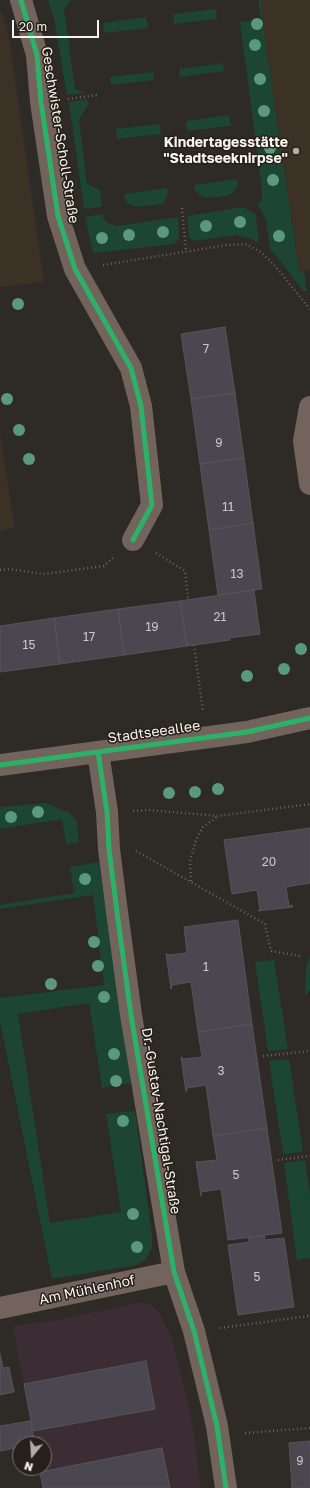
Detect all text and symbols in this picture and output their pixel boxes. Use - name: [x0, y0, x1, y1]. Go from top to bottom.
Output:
- scale bar: [14, 12, 101, 38]
- text: 20 m: [19, 19, 47, 34]
- street label: Geschwister-Scholl-Straße: [38, 45, 82, 225]
- place label: Kindertagesstätte "Stadtseeknirpse": [163, 135, 288, 168]
- marker: Kindertagesstätte "Stadtseeknirpse": [291, 146, 301, 156]
- house number: 7: [203, 342, 209, 356]
- house number: 9: [215, 436, 223, 450]
- house number: 11: [222, 500, 234, 514]
- house number: 13: [231, 567, 243, 581]
- house number: 21: [214, 610, 226, 624]
- house number: 19: [145, 620, 159, 634]
- house number: 17: [83, 630, 95, 644]
- house number: 15: [23, 638, 35, 652]
- street label: Stadtseeallee: [107, 717, 201, 747]
- house number: 20: [262, 855, 276, 869]
- house number: 1: [203, 960, 209, 974]
- street label: Dr.-Gustav-Nachtigal-Straße: [138, 1027, 184, 1215]
- house number: 3: [217, 1064, 225, 1078]
- house number: 5: [233, 1168, 239, 1182]
- house number: 5: [254, 1270, 260, 1284]
- street label: Am Mühlenhof: [38, 1272, 136, 1308]
- north arrow: [12, 1436, 52, 1476]
- house number: 9: [296, 1454, 304, 1468]
- text: N: [22, 1459, 34, 1474]

